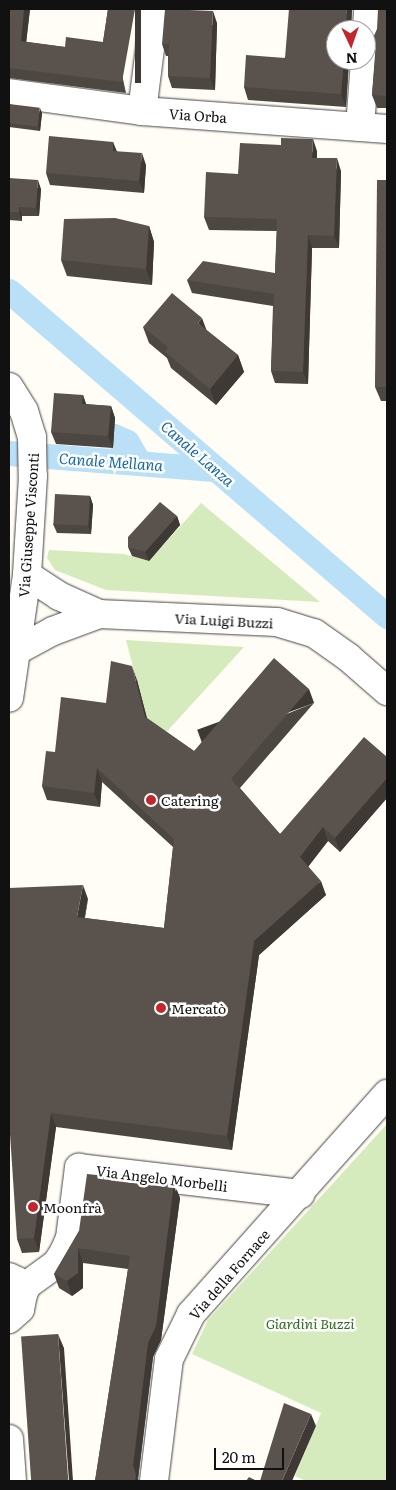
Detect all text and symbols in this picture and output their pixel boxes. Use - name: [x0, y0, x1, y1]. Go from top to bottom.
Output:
- north arrow: [326, 20, 376, 70]
- text: N: [345, 49, 358, 69]
- street label: Via Orba: [168, 105, 228, 125]
- water label: Canale Lanza: [158, 416, 238, 490]
- water label: Canale Mellana: [58, 448, 164, 474]
- street label: Via Giuseppe Visconti: [15, 452, 41, 598]
- street label: Via Luigi Buzzi: [174, 609, 274, 631]
- place label: Catering: [161, 792, 219, 808]
- marker: Catering: [145, 794, 157, 806]
- place label: Mercatò: [171, 1000, 226, 1016]
- marker: Mercatò: [155, 1002, 167, 1014]
- street label: Via Angelo Morbelli: [95, 1162, 229, 1194]
- place label: Moonfrà: [43, 1199, 102, 1215]
- marker: Moonfrà: [27, 1201, 39, 1213]
- street label: Via della Fornace: [185, 1225, 273, 1323]
- park label: Giardini Buzzi: [266, 1315, 354, 1331]
- scale bar: [216, 1438, 286, 1470]
- text: 20 m: [222, 1445, 256, 1468]

